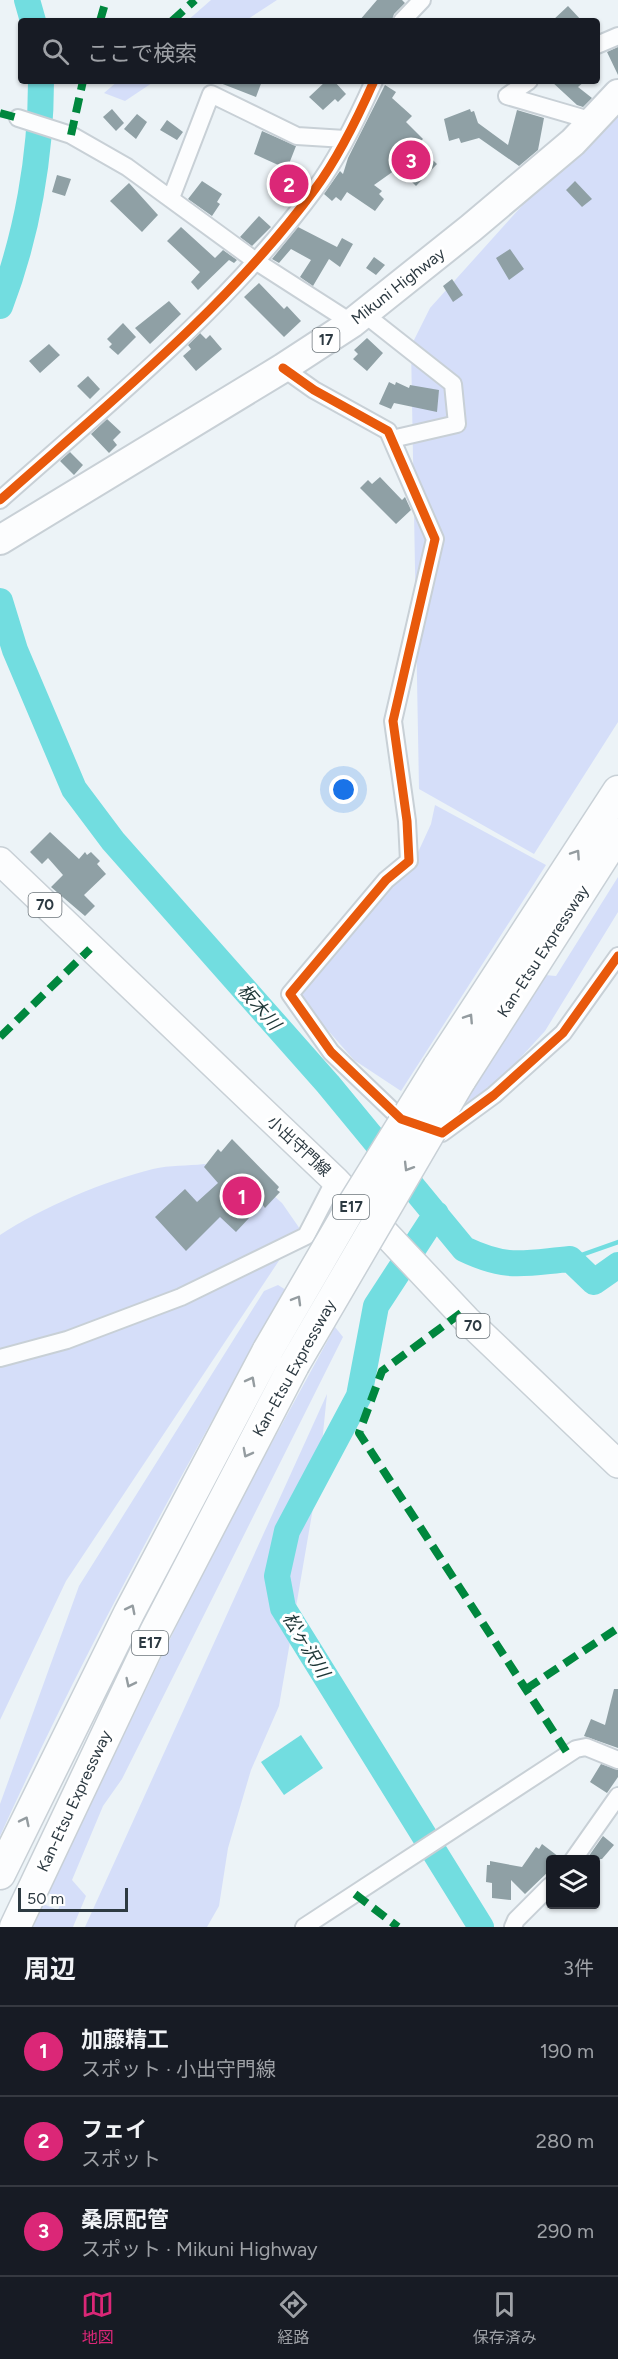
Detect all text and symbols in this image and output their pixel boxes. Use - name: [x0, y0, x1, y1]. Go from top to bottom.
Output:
- search box: [18, 18, 600, 84]
- icon: search: [39, 35, 72, 68]
- text: ここで検索: [87, 40, 197, 67]
- pin: 3: [392, 138, 430, 182]
- pin: 2: [270, 162, 308, 207]
- street label: Mikuni Highway: [348, 243, 449, 328]
- road number: 17: [312, 328, 340, 352]
- your location: [329, 775, 358, 804]
- one-way arrow: [568, 850, 580, 860]
- street label: Kan-Etsu Expressway: [493, 881, 593, 1021]
- road number: 70: [28, 893, 62, 917]
- water label: 板木川: [233, 979, 286, 1036]
- one-way arrow: [462, 1014, 474, 1024]
- street label: 小出守門線: [263, 1112, 335, 1180]
- one-way arrow: [404, 1161, 416, 1171]
- pin: 1: [222, 1174, 262, 1218]
- road number: E17: [333, 1195, 369, 1219]
- one-way arrow: [290, 1295, 302, 1306]
- street label: Kan-Etsu Expressway: [248, 1296, 340, 1440]
- road number: 70: [456, 1314, 490, 1338]
- one-way arrow: [244, 1376, 255, 1387]
- one-way arrow: [243, 1447, 254, 1457]
- one-way arrow: [124, 1604, 135, 1615]
- water label: 松ヶ沢川: [278, 1608, 335, 1683]
- road number: E17: [132, 1631, 168, 1655]
- one-way arrow: [126, 1677, 137, 1688]
- street label: Kan-Etsu Expressway: [33, 1727, 115, 1875]
- one-way arrow: [18, 1816, 30, 1827]
- map controls: [546, 1855, 600, 1909]
- button: layers: [546, 1855, 600, 1909]
- scale bar: [18, 1885, 128, 1912]
- text: 50 m: [27, 1889, 64, 1908]
- text: 周辺: [24, 1953, 76, 1985]
- text: 3件: [563, 1956, 594, 1980]
- text: 加藤精工: [81, 2026, 169, 2053]
- text: 1: [39, 2039, 48, 2063]
- text: 190 m: [540, 2039, 594, 2063]
- text: スポット · 小出守門線: [81, 2057, 276, 2081]
- text: フェイ: [81, 2116, 147, 2143]
- text: 2: [38, 2129, 49, 2153]
- text: 280 m: [536, 2129, 594, 2153]
- text: スポット: [81, 2147, 161, 2171]
- text: 桑原配管: [81, 2206, 169, 2233]
- text: 3: [38, 2219, 49, 2243]
- text: 290 m: [537, 2219, 594, 2243]
- text: スポット · Mikuni Highway: [81, 2237, 318, 2261]
- tab: 地図: [81, 2288, 114, 2348]
- tab: 経路: [277, 2288, 310, 2348]
- tab: 保存済み: [473, 2288, 537, 2348]

